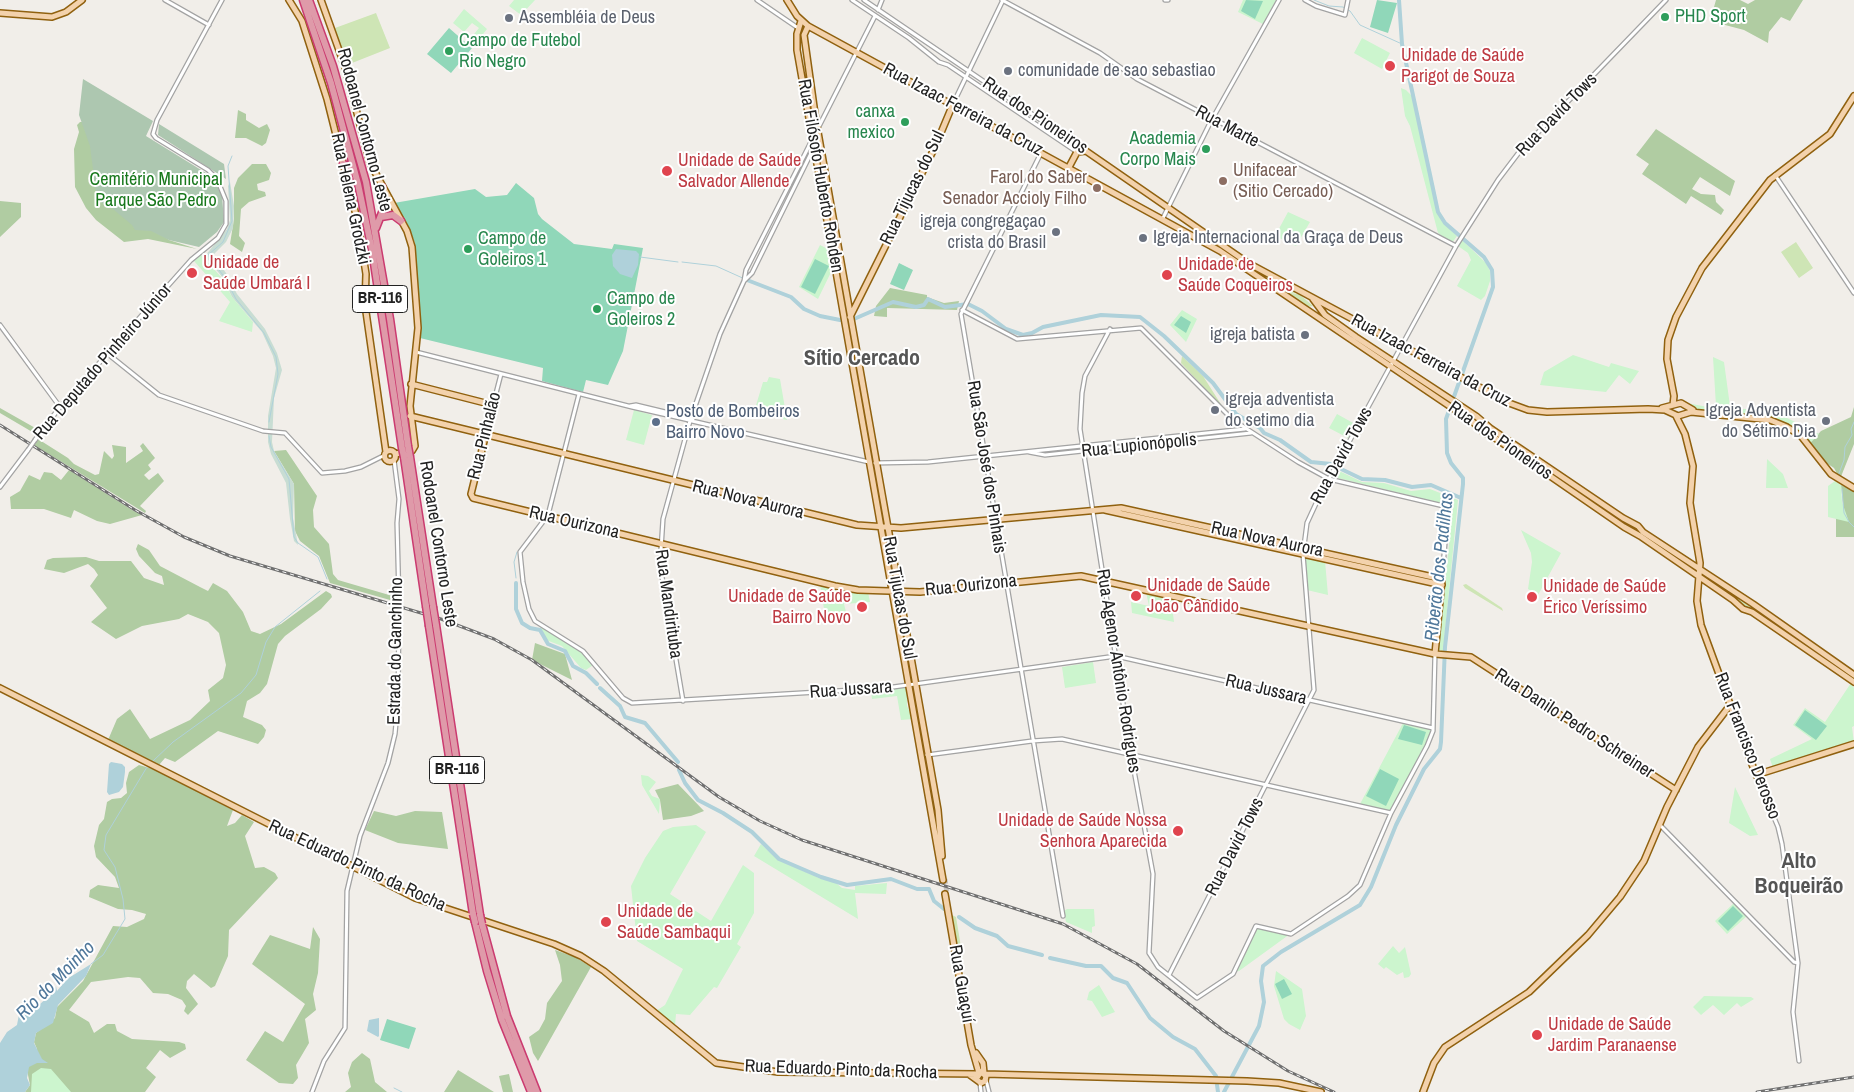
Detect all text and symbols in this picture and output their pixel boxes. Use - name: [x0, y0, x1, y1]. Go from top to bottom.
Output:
- place label: PHD Sport: [1675, 6, 1746, 28]
- place label: Assembléia de Deus: [519, 7, 655, 29]
- marker: PHD Sport: [1659, 11, 1671, 23]
- marker: Assembléia de Deus: [503, 12, 515, 24]
- place label: Campo de Futebol Rio Negro: [459, 30, 580, 72]
- marker: Campo de Futebol Rio Negro: [443, 45, 455, 57]
- place label: Unidade de Saúde Parigot de Souza: [1401, 45, 1524, 88]
- street label: Rodoanel Contorno Leste: [332, 46, 396, 214]
- street label: Rua Izaac Ferreira da Cruz: [879, 59, 1047, 161]
- marker: Unidade de Saúde Parigot de Souza: [1383, 59, 1397, 73]
- place label: comunidade de sao sebastiao: [1018, 60, 1216, 82]
- marker: comunidade de sao sebastiao: [1002, 65, 1014, 77]
- street label: Rua David Tows: [1512, 69, 1602, 161]
- street label: Rua dos Pioneiros: [978, 73, 1092, 159]
- street label: Rua Filósofo Huberto Rohden: [792, 78, 848, 274]
- place label: canxa mexico: [847, 101, 895, 144]
- street label: Rua Marte: [1192, 101, 1262, 153]
- marker: canxa mexico: [899, 116, 911, 128]
- street label: Rua Tijucas do Sul: [876, 127, 950, 249]
- place label: Academia Corpo Mais: [1120, 128, 1196, 170]
- street label: Rua Helena Grodzki: [326, 131, 374, 267]
- marker: Academia Corpo Mais: [1200, 143, 1212, 155]
- place label: Unidade de Saúde Salvador Allende: [678, 150, 801, 192]
- place label: Unifacear (Sitio Cercado): [1233, 160, 1333, 202]
- marker: Unidade de Saúde Salvador Allende: [660, 164, 674, 178]
- place label: Farol do Saber Senador Accioly Filho: [943, 167, 1087, 210]
- park label: Cemitério Municipal Parque São Pedro: [90, 169, 222, 212]
- marker: Unifacear (Sitio Cercado): [1217, 175, 1229, 187]
- marker: Farol do Saber Senador Accioly Filho: [1091, 182, 1103, 194]
- place label: igreja congregaçao crista do Brasil: [920, 211, 1046, 253]
- marker: igreja congregaçao crista do Brasil: [1050, 226, 1062, 238]
- place label: Igreja Internacional da Graça de Deus: [1153, 227, 1403, 249]
- place label: Campo de Goleiros 1: [478, 228, 546, 270]
- marker: Igreja Internacional da Graça de Deus: [1137, 232, 1149, 244]
- marker: Campo de Goleiros 1: [462, 243, 474, 255]
- place label: Unidade de Saúde Umbará I: [203, 252, 310, 294]
- place label: Unidade de Saúde Coqueiros: [1178, 254, 1293, 296]
- marker: Unidade de Saúde Umbará I: [185, 266, 199, 280]
- marker: Unidade de Saúde Coqueiros: [1160, 268, 1174, 282]
- street label: Rua Deputado Pinheiro Júnior: [29, 279, 177, 445]
- road number: BR-116: [352, 286, 408, 312]
- place label: Campo de Goleiros 2: [607, 288, 675, 330]
- marker: Campo de Goleiros 2: [591, 303, 603, 315]
- street label: Rua Izaac Ferreira da Cruz: [1347, 310, 1515, 412]
- place label: igreja batista: [1210, 324, 1295, 346]
- marker: igreja batista: [1299, 329, 1311, 341]
- district label: Sítio Cercado: [804, 346, 920, 372]
- street label: Rua São José dos Pinhais: [962, 379, 1010, 555]
- place label: igreja adventista do setimo dia: [1225, 389, 1334, 432]
- street label: Rua Pinhalão: [464, 390, 506, 482]
- street label: Rua dos Pioneiros: [1444, 397, 1556, 485]
- place label: Igreja Adventista do Sétimo Dia: [1705, 400, 1816, 442]
- place label: Posto de Bombeiros Bairro Novo: [666, 401, 800, 444]
- marker: igreja adventista do setimo dia: [1209, 404, 1221, 416]
- street label: Rua David Tows: [1307, 404, 1377, 508]
- marker: Igreja Adventista do Sétimo Dia: [1820, 415, 1832, 427]
- marker: Posto de Bombeiros Bairro Novo: [650, 416, 662, 428]
- street label: Rua Lupionópolis: [1080, 429, 1198, 463]
- street label: Rodoanel Contorno Leste: [414, 459, 462, 629]
- street label: Rua Nova Aurora: [690, 476, 806, 524]
- water label: Riberão dos Padilhas: [1421, 491, 1459, 643]
- street label: Rua Ourizona: [527, 502, 621, 544]
- street label: Rua Nova Aurora: [1209, 518, 1325, 562]
- street label: Rua Tijucas do Sul: [878, 535, 920, 661]
- street label: Rua Mandirituba: [650, 548, 686, 660]
- street label: Rua Agenor Antônio Rodrigues: [1091, 568, 1145, 774]
- street label: Rua Ourizona: [924, 570, 1018, 602]
- place label: Unidade de Saúde João Cândido: [1147, 575, 1270, 618]
- place label: Unidade de Saúde Érico Veríssimo: [1543, 576, 1666, 618]
- street label: Estrada do Ganchinho: [384, 577, 408, 725]
- place label: Unidade de Saúde Bairro Novo: [728, 586, 851, 628]
- marker: Unidade de Saúde João Cândido: [1129, 589, 1143, 603]
- marker: Unidade de Saúde Érico Veríssimo: [1525, 590, 1539, 604]
- marker: Unidade de Saúde Bairro Novo: [855, 600, 869, 614]
- street label: Rua Danilo Pedro Schreiner: [1490, 664, 1658, 784]
- street label: Rua Jussara: [1223, 670, 1309, 710]
- street label: Rua Francisco Derosso: [1709, 670, 1785, 822]
- street label: Rua Jussara: [809, 676, 893, 704]
- road number: BR-116: [430, 756, 484, 784]
- street label: Rua David Tows: [1201, 794, 1269, 900]
- place label: Unidade de Saúde Nossa Senhora Aparecida: [998, 810, 1167, 852]
- street label: Rua Eduardo Pinto da Rocha: [265, 815, 449, 917]
- marker: Unidade de Saúde Nossa Senhora Aparecida: [1171, 824, 1185, 838]
- district label: Alto Boqueirão: [1754, 849, 1844, 900]
- place label: Unidade de Saúde Sambaqui: [617, 901, 731, 944]
- marker: Unidade de Saúde Sambaqui: [599, 915, 613, 929]
- water label: Rio do Moinho: [12, 937, 100, 1025]
- street label: Rua Guaçuí: [944, 943, 978, 1025]
- place label: Unidade de Saúde Jardim Paranaense: [1548, 1014, 1677, 1056]
- marker: Unidade de Saúde Jardim Paranaense: [1530, 1028, 1544, 1042]
- street label: Rua Eduardo Pinto da Rocha: [744, 1056, 938, 1084]

